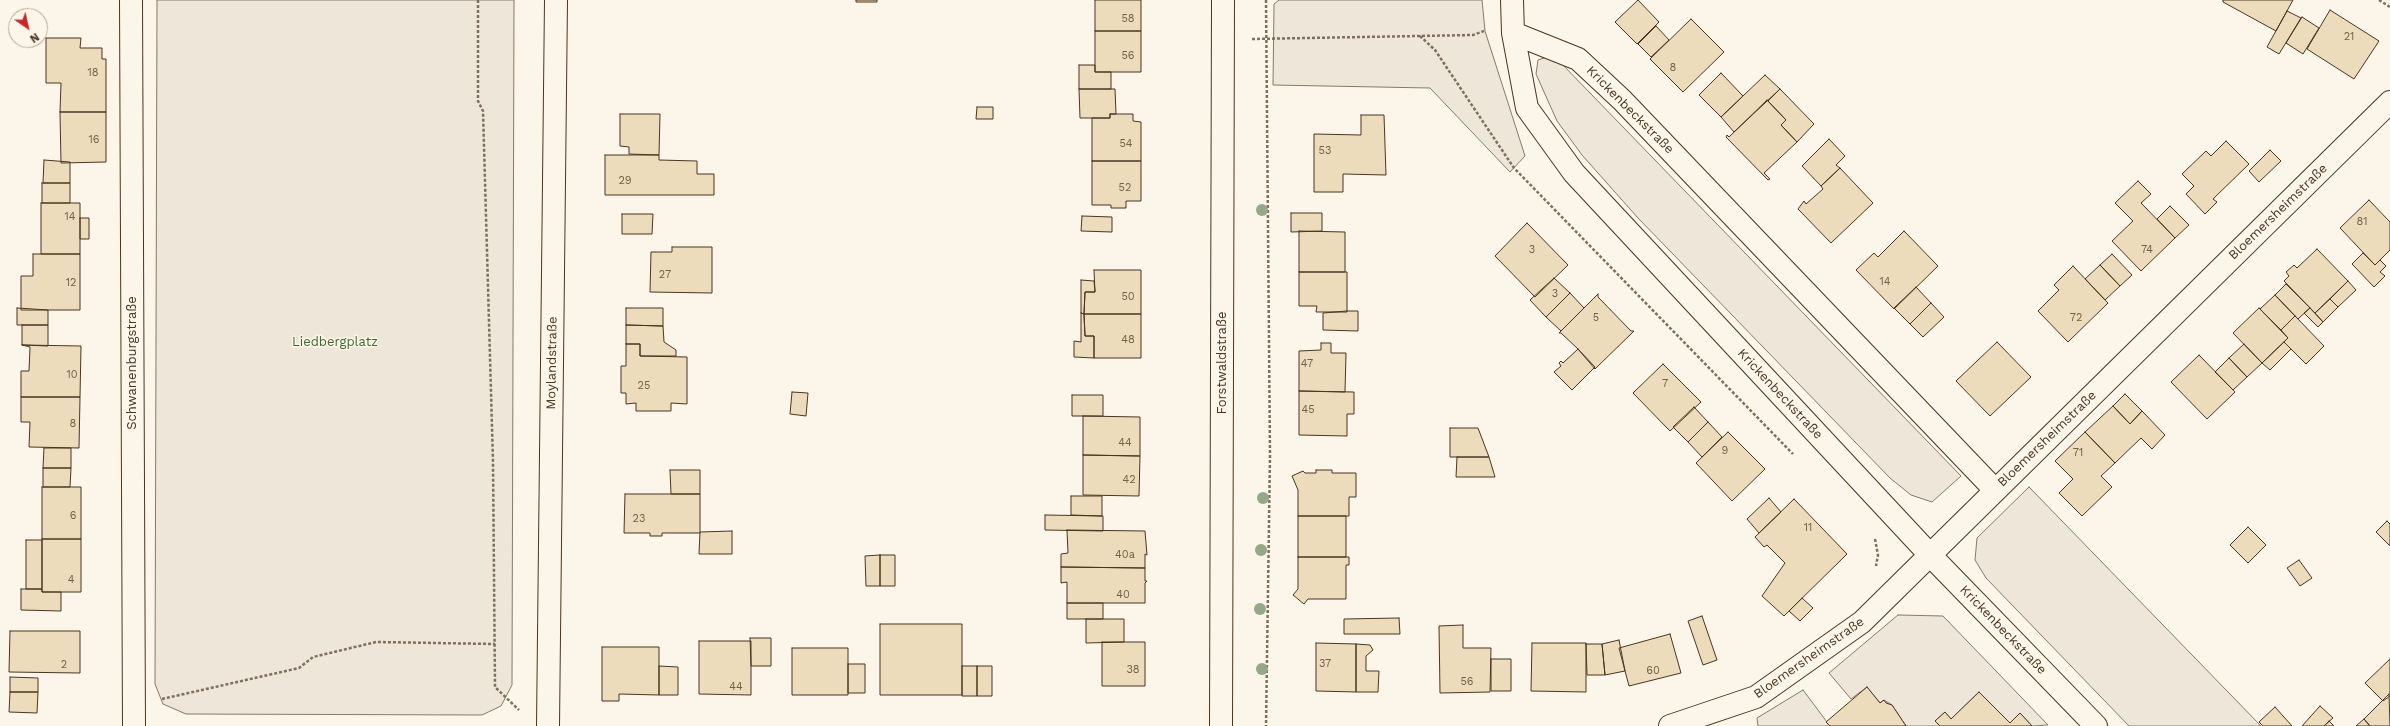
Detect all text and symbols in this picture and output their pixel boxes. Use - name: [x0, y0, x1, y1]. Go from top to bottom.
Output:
- north arrow: [8, 8, 48, 48]
- house number: 58: [1121, 12, 1135, 26]
- text: N: [27, 30, 41, 45]
- house number: 21: [2344, 30, 2354, 44]
- house number: 56: [1121, 49, 1135, 63]
- house number: 8: [1670, 61, 1676, 75]
- street label: Krickenbeckstraße: [1583, 63, 1677, 157]
- house number: 18: [87, 66, 99, 80]
- house number: 16: [89, 133, 99, 147]
- house number: 54: [1119, 137, 1133, 151]
- house number: 53: [1319, 144, 1331, 158]
- street label: Bloemersheimstraße: [2225, 161, 2331, 263]
- house number: 29: [618, 174, 632, 188]
- house number: 52: [1119, 181, 1131, 195]
- house number: 14: [64, 210, 76, 224]
- house number: 81: [2356, 215, 2368, 229]
- house number: 3: [1529, 243, 1535, 257]
- house number: 74: [2141, 243, 2153, 257]
- house number: 27: [659, 268, 671, 282]
- house number: 14: [1879, 275, 1891, 289]
- house number: 12: [66, 276, 76, 290]
- house number: 3: [1552, 287, 1558, 301]
- house number: 50: [1121, 290, 1135, 304]
- street label: Schwanenburgstraße: [124, 296, 140, 430]
- house number: 5: [1593, 311, 1599, 325]
- house number: 72: [2070, 311, 2082, 325]
- street label: Forstwaldstraße: [1214, 312, 1230, 414]
- street label: Moylandstraße: [543, 316, 561, 410]
- house number: 48: [1121, 333, 1135, 347]
- park label: Liedbergplatz: [292, 334, 378, 350]
- street label: Krickenbeckstraße: [1734, 346, 1826, 442]
- house number: 47: [1301, 357, 1313, 371]
- house number: 10: [66, 368, 78, 382]
- house number: 7: [1662, 377, 1668, 391]
- house number: 25: [638, 379, 650, 393]
- street label: Bloemersheimstraße: [1994, 388, 2100, 490]
- house number: 45: [1301, 403, 1315, 417]
- house number: 8: [70, 417, 76, 431]
- house number: 44: [1118, 436, 1132, 450]
- house number: 9: [1722, 444, 1728, 458]
- house number: 71: [2073, 446, 2083, 460]
- house number: 42: [1122, 473, 1136, 487]
- house number: 6: [70, 509, 76, 523]
- house number: 23: [633, 512, 645, 526]
- house number: 11: [1804, 521, 1812, 535]
- house number: 40a: [1115, 548, 1135, 562]
- house number: 4: [68, 573, 74, 587]
- street label: Krickenbeckstraße: [1957, 582, 2049, 678]
- house number: 40: [1116, 588, 1130, 602]
- street label: Bloemersheimstraße: [1751, 614, 1867, 702]
- house number: 37: [1319, 657, 1331, 671]
- house number: 2: [61, 658, 67, 672]
- house number: 38: [1126, 663, 1140, 677]
- house number: 60: [1646, 664, 1660, 678]
- house number: 56: [1460, 675, 1474, 689]
- house number: 44: [729, 680, 743, 694]

